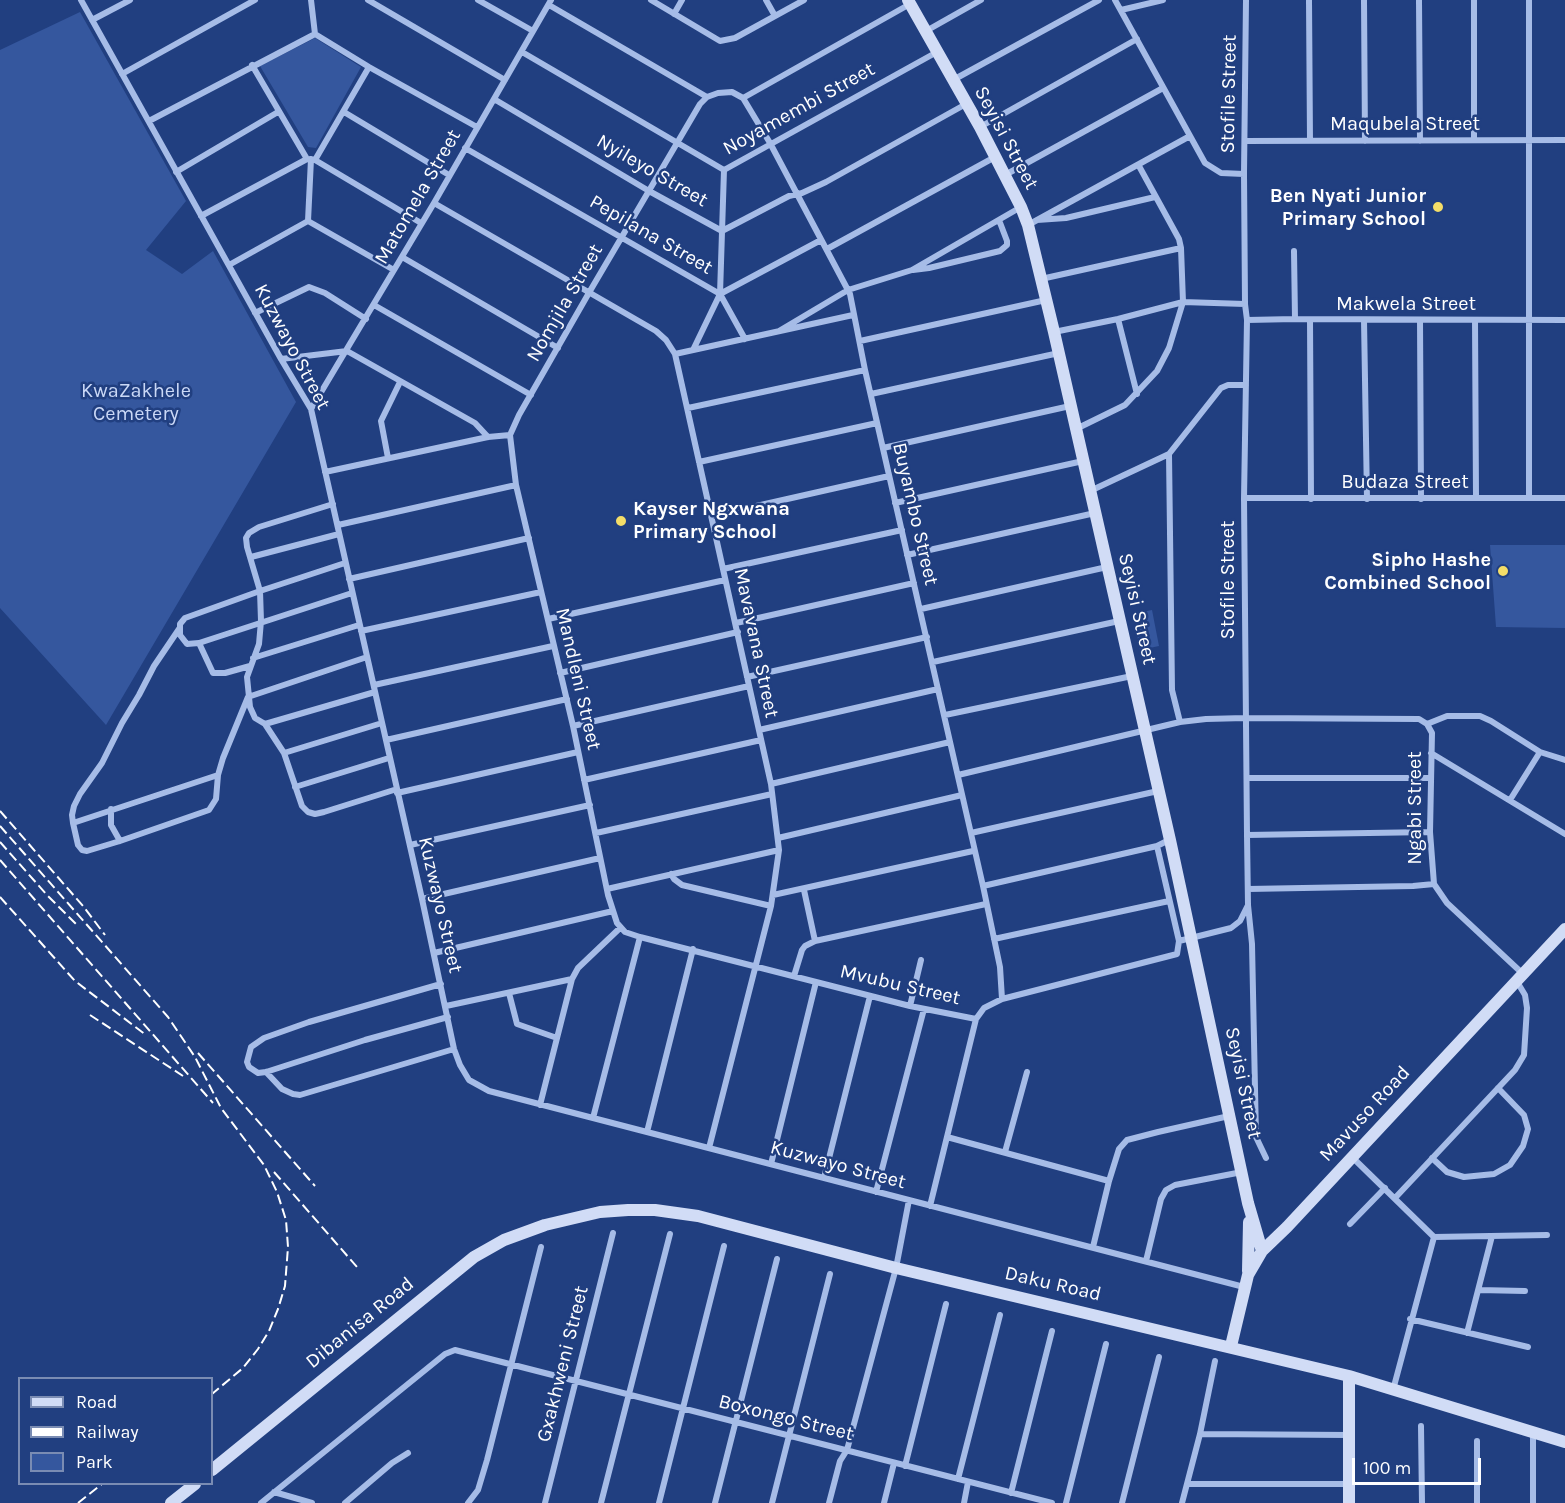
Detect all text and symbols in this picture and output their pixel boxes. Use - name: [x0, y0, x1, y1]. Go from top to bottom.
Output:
- street label: Stofile Street: [1216, 34, 1242, 154]
- street label: Noyamembi Street: [719, 57, 879, 161]
- street label: Seyisi Street: [969, 82, 1043, 194]
- street label: Maqubela Street: [1330, 112, 1480, 136]
- street label: Matomela Street: [370, 125, 466, 269]
- street label: Nyileyo Street: [592, 129, 712, 213]
- place label: Ben Nyati Junior Primary School: [1270, 184, 1426, 231]
- street label: Pepilana Street: [585, 190, 717, 280]
- marker: Ben Nyati Junior Primary School: [1431, 200, 1445, 214]
- street label: Nomjila Street: [522, 240, 608, 366]
- street label: Kuzwayo Street: [249, 280, 335, 414]
- street label: Makwela Street: [1336, 292, 1476, 316]
- park label: KwaZakhele Cemetery: [81, 379, 191, 426]
- street label: Buyambo Street: [887, 440, 943, 588]
- street label: Budaza Street: [1341, 470, 1469, 494]
- place label: Kayser Ngxwana Primary School: [633, 497, 790, 544]
- marker: Kayser Ngxwana Primary School: [614, 514, 628, 528]
- street label: Stofile Street: [1216, 521, 1240, 639]
- place label: Sipho Hashe Combined School: [1324, 548, 1491, 595]
- street label: Seyisi Street: [1113, 551, 1161, 667]
- marker: Sipho Hashe Combined School: [1496, 564, 1510, 578]
- street label: Mavavana Street: [728, 566, 784, 720]
- street label: Mandleni Street: [550, 605, 606, 753]
- street label: Ngabi Street: [1403, 751, 1427, 865]
- street label: Kuzwayo Street: [413, 835, 467, 975]
- street label: Mvubu Street: [838, 960, 962, 1010]
- street label: Seyisi Street: [1219, 1025, 1267, 1141]
- street label: Mavuso Road: [1315, 1061, 1415, 1167]
- street label: Kuzwayo Street: [768, 1135, 908, 1195]
- street label: Daku Road: [1002, 1261, 1104, 1307]
- street label: Dibanisa Road: [301, 1272, 419, 1374]
- street label: Gxakhweni Street: [532, 1284, 594, 1444]
- legend: [18, 1377, 213, 1485]
- street label: Boxongo Street: [716, 1390, 856, 1446]
- text: Road: [76, 1391, 117, 1413]
- text: Railway: [76, 1421, 139, 1443]
- scale bar: [1355, 1446, 1484, 1484]
- text: Park: [76, 1451, 113, 1473]
- text: 100 m: [1363, 1457, 1411, 1479]

